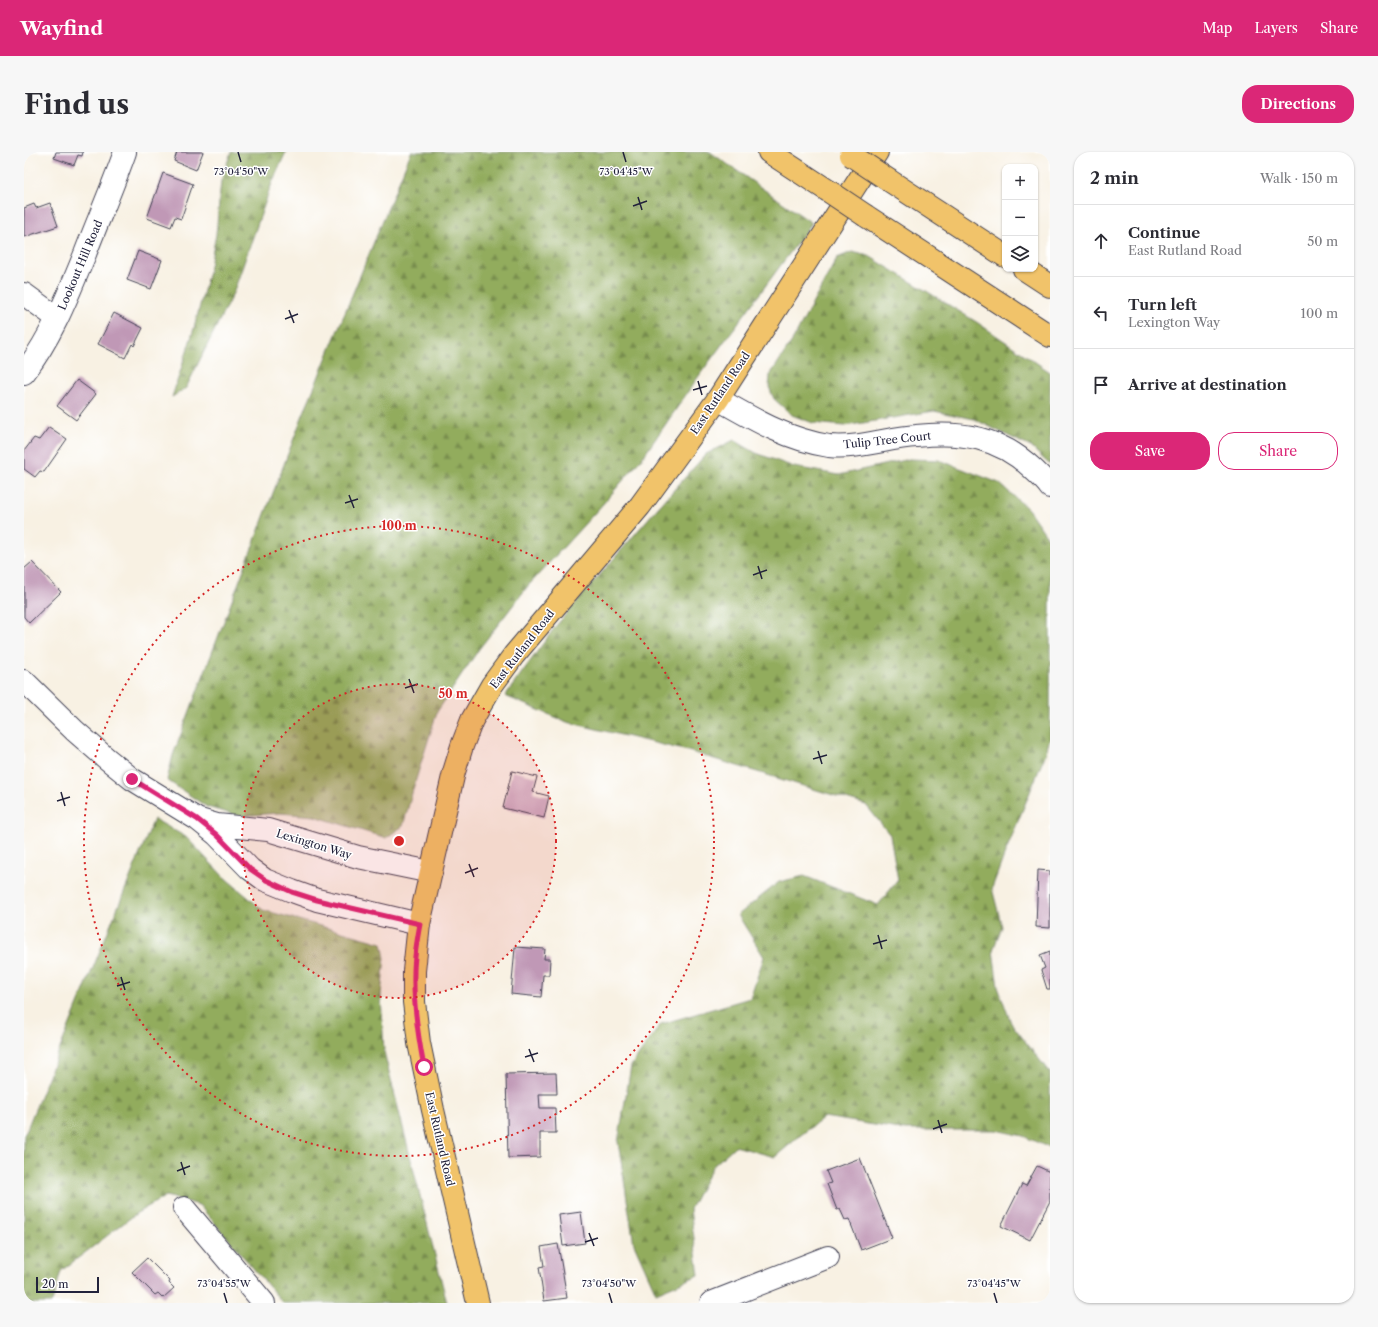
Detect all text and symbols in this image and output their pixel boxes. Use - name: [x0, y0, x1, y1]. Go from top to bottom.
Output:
- text: Wayfind: [20, 17, 103, 40]
- text: Map: [1202, 19, 1232, 37]
- text: Layers: [1254, 19, 1298, 37]
- text: Share: [1320, 19, 1358, 37]
- button: Directions: [1242, 85, 1354, 123]
- text: Find us: [24, 87, 129, 121]
- map controls: [1002, 164, 1038, 272]
- button: +: [1002, 164, 1038, 200]
- text: 73°04'50"W: [214, 165, 269, 178]
- text: 73°04'45"W: [599, 165, 654, 178]
- text: 2 min: [1090, 168, 1139, 188]
- text: Walk · 150 m: [1260, 170, 1338, 186]
- button: −: [1002, 200, 1038, 236]
- street label: Lookout Hill Road: [55, 218, 105, 312]
- text: Continue: [1128, 223, 1200, 242]
- icon: ahead: [1090, 230, 1112, 252]
- text: 50 m: [1307, 233, 1338, 249]
- button: layers: [1002, 236, 1038, 272]
- text: East Rutland Road: [1128, 242, 1242, 258]
- text: Turn left: [1128, 295, 1197, 314]
- icon: left: [1090, 302, 1112, 324]
- text: 100 m: [1300, 305, 1338, 321]
- text: Lexington Way: [1128, 314, 1220, 330]
- street label: East Rutland Road: [687, 349, 753, 437]
- icon: arrive: [1090, 374, 1112, 396]
- text: Arrive at destination: [1128, 375, 1287, 394]
- street label: Tulip Tree Court: [842, 428, 932, 452]
- button: Save: [1090, 432, 1210, 470]
- button: Share: [1218, 432, 1338, 470]
- text: 100 m: [381, 518, 417, 533]
- street label: East Rutland Road: [487, 606, 557, 691]
- text: 50 m: [438, 686, 468, 701]
- route end: [123, 770, 141, 788]
- street label: Lexington Way: [275, 826, 354, 862]
- centre of rings: [392, 834, 406, 848]
- route start: [415, 1058, 433, 1076]
- street label: East Rutland Road: [422, 1090, 458, 1188]
- scale bar: [36, 1275, 99, 1294]
- text: 20 m: [42, 1277, 68, 1291]
- text: 73°04'55"W: [197, 1277, 252, 1290]
- text: 73°04'50"W: [582, 1277, 637, 1290]
- text: 73°04'45"W: [967, 1277, 1022, 1290]

